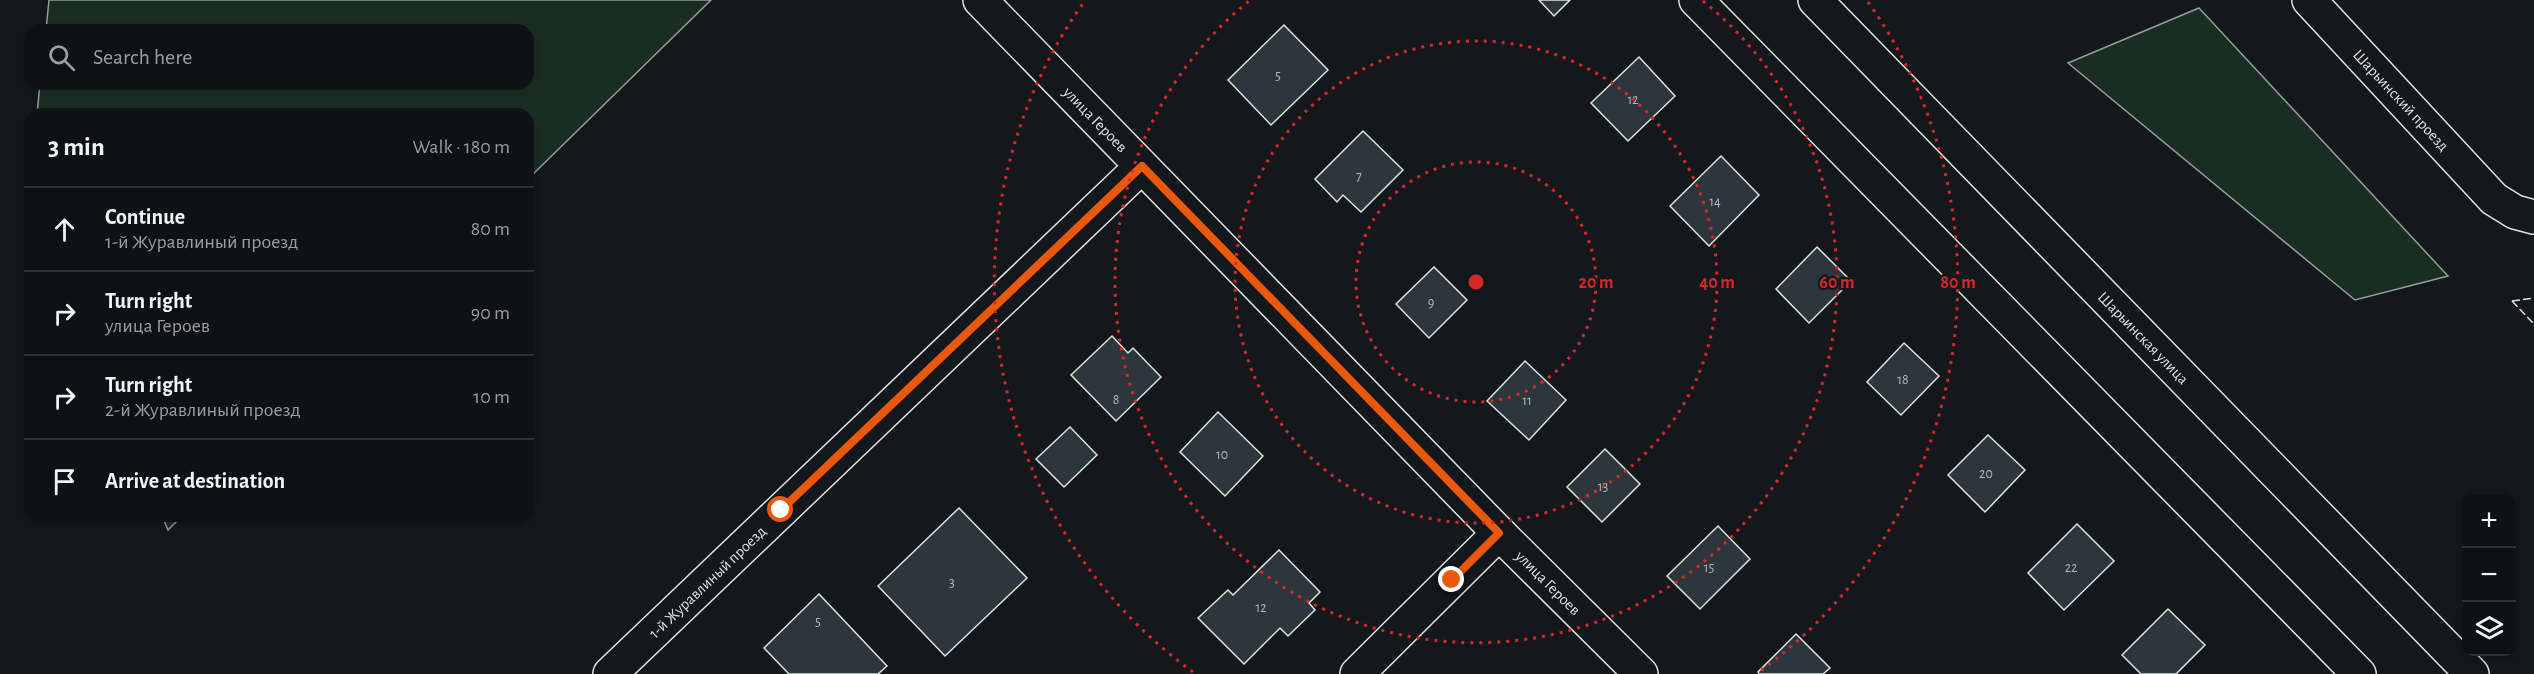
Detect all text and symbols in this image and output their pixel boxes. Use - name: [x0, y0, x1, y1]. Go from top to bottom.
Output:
- search box: [24, 24, 534, 90]
- icon: search: [45, 41, 78, 74]
- text: Search here: [93, 46, 192, 68]
- street label: Шарьинский проезд: [2350, 46, 2452, 154]
- house number: 5: [1275, 69, 1281, 83]
- street label: улица Героев: [1059, 83, 1130, 155]
- house number: 12: [1627, 93, 1639, 107]
- text: 3 min: [48, 134, 105, 160]
- text: Walk · 180 m: [413, 137, 510, 157]
- house number: 7: [1356, 169, 1362, 183]
- house number: 14: [1709, 195, 1721, 209]
- text: Continue: [105, 206, 185, 228]
- icon: ahead: [48, 213, 81, 246]
- text: 80 m: [471, 219, 510, 239]
- text: 1-й Журавлиный проезд: [105, 232, 298, 252]
- centre of rings: [1466, 272, 1486, 292]
- text: 20 m: [1578, 274, 1614, 292]
- text: 40 m: [1699, 274, 1735, 292]
- text: 60 m: [1819, 274, 1855, 292]
- text: 80 m: [1940, 274, 1976, 292]
- street label: Шарьинская улица: [2095, 289, 2191, 387]
- text: Turn right: [105, 290, 192, 312]
- house number: 9: [1428, 296, 1434, 310]
- icon: right: [48, 297, 81, 330]
- text: 90 m: [471, 303, 510, 323]
- text: улица Героев: [105, 316, 210, 336]
- house number: 18: [1897, 373, 1909, 387]
- text: Turn right: [105, 374, 192, 396]
- icon: right: [48, 381, 81, 414]
- text: 10 m: [473, 387, 510, 407]
- house number: 8: [1113, 393, 1119, 407]
- house number: 11: [1522, 394, 1532, 408]
- text: 2-й Журавлиный проезд: [105, 400, 301, 420]
- house number: 10: [1216, 448, 1228, 462]
- icon: arrive: [48, 465, 81, 498]
- house number: 20: [1979, 467, 1993, 481]
- text: Arrive at destination: [105, 470, 285, 492]
- house number: 13: [1598, 480, 1609, 494]
- map controls: [2462, 494, 2516, 656]
- button: +: [2462, 494, 2516, 548]
- route start: [767, 496, 793, 522]
- street label: 1-й Журавлиный проезд: [646, 523, 769, 641]
- street label: улица Героев: [1511, 547, 1584, 618]
- button: −: [2462, 548, 2516, 602]
- house number: 15: [1704, 561, 1714, 575]
- house number: 22: [2065, 561, 2077, 575]
- route end: [1438, 566, 1464, 592]
- house number: 3: [949, 576, 955, 590]
- house number: 12: [1255, 601, 1267, 615]
- button: layers: [2462, 602, 2516, 656]
- house number: 5: [815, 615, 821, 629]

